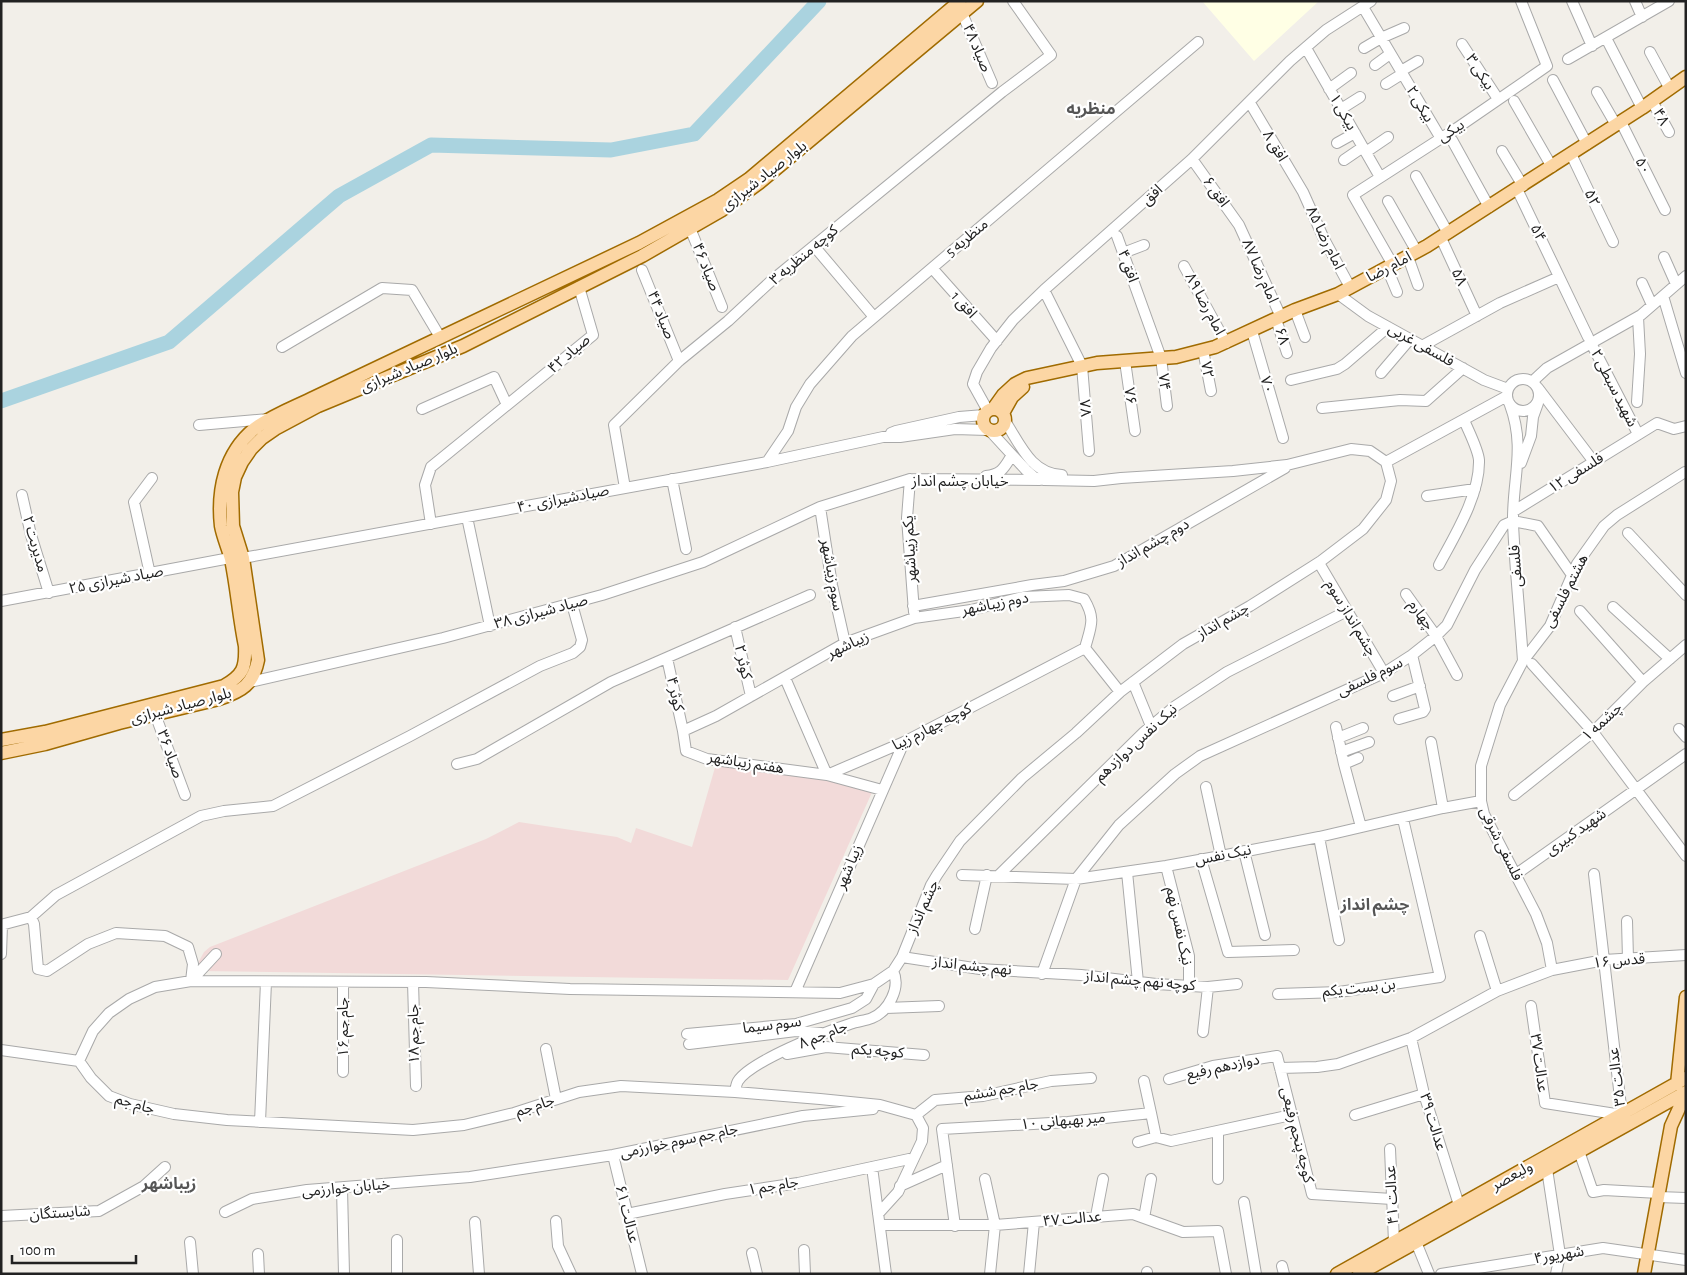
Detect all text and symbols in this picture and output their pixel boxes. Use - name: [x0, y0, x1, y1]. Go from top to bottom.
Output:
- street label: صیاد ۴۸: [960, 22, 994, 74]
- street label: ۳ بیکی: [1462, 51, 1497, 93]
- street label: ۲ بیکی: [1403, 83, 1437, 125]
- street label: ۱ بیکی: [1326, 91, 1359, 133]
- district label: منظریه: [1066, 101, 1116, 118]
- street label: ۴۸: [1650, 106, 1672, 128]
- street label: بیکی: [1435, 117, 1467, 146]
- street label: افق ۸: [1258, 128, 1290, 165]
- street label: بلوار صیاد شیرازی: [719, 138, 810, 215]
- street label: ۵۰: [1632, 155, 1654, 177]
- street label: افق ۶: [1198, 174, 1232, 211]
- street label: افق: [1139, 182, 1167, 210]
- street label: ۵۲: [1582, 187, 1602, 209]
- street label: امام رضا ۸۵: [1301, 204, 1347, 273]
- street label: منظریه 5: [943, 216, 992, 260]
- street label: کوچه منظریه ۳: [767, 222, 843, 289]
- street label: ۵۴: [1527, 222, 1549, 244]
- street label: امام رضا ۸۷: [1237, 237, 1281, 306]
- street label: صیاد ۴۶: [690, 241, 722, 293]
- street label: افق ۴: [1113, 248, 1141, 285]
- street label: امام رضا: [1364, 249, 1415, 288]
- street label: ۵۸: [1449, 266, 1470, 288]
- street label: امام رضا ۸۹: [1180, 270, 1228, 339]
- street label: صیاد ۴۴: [645, 289, 677, 341]
- street label: افق 1: [947, 289, 980, 323]
- street label: فلسفی غربی: [1385, 321, 1457, 370]
- street label: ۶۸: [1272, 326, 1292, 347]
- street label: صیاد ۴۲: [545, 332, 593, 376]
- street label: بلوار صیاد شیرازی: [358, 341, 460, 396]
- street label: ۲ شهید سبطی: [1587, 347, 1640, 430]
- street label: ۷۲: [1198, 360, 1216, 380]
- street label: ۷۴: [1156, 373, 1172, 391]
- street label: ۷۰: [1257, 375, 1277, 395]
- street label: ۷۶: [1121, 386, 1139, 406]
- street label: ۷۸: [1078, 398, 1094, 417]
- street label: ۱۲ فلسفی: [1546, 450, 1607, 497]
- street label: خیابان چشم انداز: [910, 474, 1009, 492]
- street label: ۴۰ صیادشیرازی: [516, 483, 611, 516]
- street label: ۲ مدیریت: [19, 514, 50, 574]
- street label: یکم زیباشهر: [901, 515, 922, 584]
- street label: دوم چشم انداز: [1113, 516, 1193, 573]
- street label: سوم زیباشهر: [815, 537, 846, 613]
- street label: فلسفی: [1507, 544, 1526, 588]
- street label: هشتم فلسفی: [1541, 552, 1594, 632]
- street label: صیاد شیرازی ۲۵: [67, 563, 165, 598]
- street label: چشم انداز سوم: [1320, 577, 1380, 660]
- street label: دوم زیباشهر: [959, 590, 1030, 621]
- street label: صیاد شیرازی ۳۸: [493, 592, 590, 633]
- street label: چهارم: [1403, 597, 1437, 635]
- street label: چشم انداز: [1194, 600, 1253, 645]
- street label: زیباشهر: [824, 629, 872, 662]
- street label: کوثر ۲: [731, 643, 755, 682]
- street label: سوم فلسفی: [1335, 655, 1407, 702]
- street label: کوثر ۴: [663, 675, 687, 714]
- street label: بلوار صیاد شیرازی: [129, 685, 233, 728]
- street label: کوچه چهارم زیبا: [890, 700, 976, 756]
- street label: چشمه ۱: [1579, 700, 1626, 746]
- street label: نیک نفس دوازدهم: [1092, 701, 1182, 787]
- street label: صیاد ۳۶: [154, 728, 186, 780]
- street label: هفتم زیباشهر: [705, 749, 785, 779]
- street label: فلسفی شرقی: [1476, 805, 1525, 884]
- street label: شهید کبیری: [1543, 806, 1610, 859]
- street label: نیک نفس: [1193, 842, 1253, 869]
- street label: زیبا شهر: [833, 843, 866, 893]
- street label: چشم انداز: [904, 878, 944, 938]
- street label: نیک نفس نهم: [1160, 885, 1195, 967]
- district label: چشم انداز: [1340, 897, 1409, 917]
- street label: قدس ۱۶: [1592, 951, 1646, 972]
- street label: نهم چشم انداز: [930, 954, 1012, 981]
- street label: کوچه نهم چشم انداز: [1083, 969, 1197, 996]
- street label: بن بست یکم: [1322, 977, 1397, 1002]
- street label: ۱۶ جام جم: [336, 997, 354, 1057]
- street label: ۱۸ جام جم: [406, 1004, 425, 1064]
- street label: سوم سیما: [742, 1014, 803, 1039]
- street label: ۸ جام جم: [796, 1018, 851, 1054]
- street label: عدالت ۳۷: [1527, 1033, 1551, 1094]
- street label: کوچه یکم: [851, 1041, 906, 1064]
- street label: عدالت ۳۵: [1606, 1046, 1628, 1107]
- street label: دوازدهم رفیع: [1185, 1052, 1262, 1086]
- street label: جام جم ششم: [962, 1076, 1040, 1107]
- street label: کوچه پنجم رفیعی: [1275, 1086, 1316, 1186]
- street label: جام جم: [113, 1091, 157, 1120]
- street label: عدالت ۳۹: [1417, 1092, 1449, 1153]
- street label: جام جم: [514, 1093, 558, 1122]
- street label: ۱۰ میر بهبهانی: [1020, 1110, 1106, 1133]
- street label: جام جم سوم خوارزمی: [619, 1121, 740, 1164]
- street label: ولیعصر: [1488, 1159, 1535, 1195]
- street label: عدالت ۴۱: [1383, 1165, 1401, 1225]
- street label: ۱ جام جم: [747, 1175, 800, 1200]
- district label: زیباشهر: [141, 1176, 196, 1193]
- street label: خیابان خوارزمی: [301, 1177, 391, 1200]
- street label: عدالت ۶۱: [613, 1184, 642, 1245]
- street label: شایستگان: [29, 1202, 91, 1224]
- street label: عدالت ۴۷: [1042, 1209, 1103, 1229]
- scale bar: [12, 1232, 136, 1264]
- text: 100 m: [20, 1243, 55, 1258]
- street label: شهریور۴: [1533, 1244, 1586, 1267]

